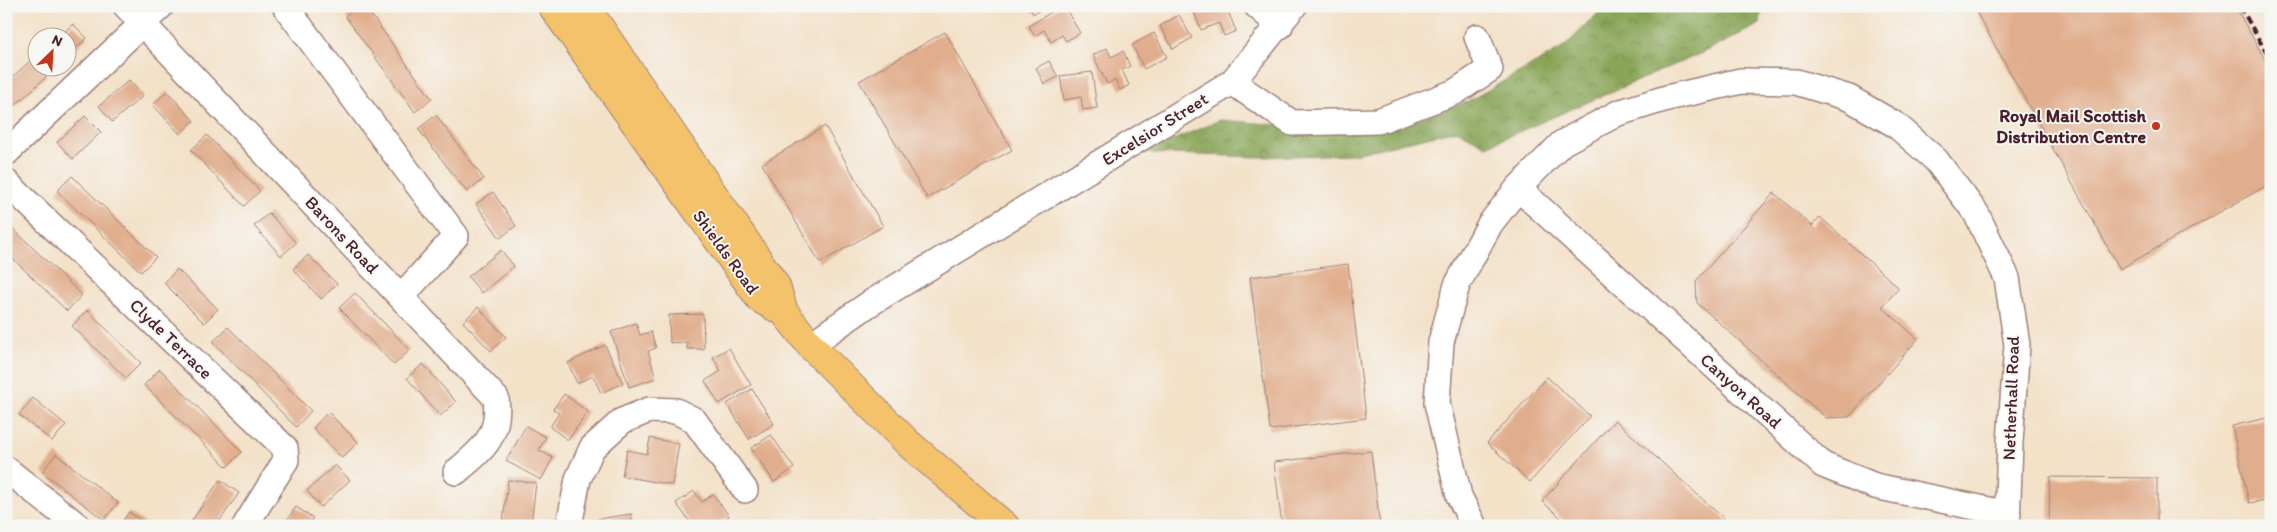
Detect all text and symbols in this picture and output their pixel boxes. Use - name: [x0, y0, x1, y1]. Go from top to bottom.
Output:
- north arrow: [28, 28, 78, 78]
- text: N: [49, 31, 65, 50]
- street label: Excelsior Street: [1098, 87, 1212, 170]
- place label: Royal Mail Scottish Distribution Centre: [1996, 105, 2146, 148]
- marker: Royal Mail Scottish Distribution Centre: [2150, 120, 2162, 132]
- street label: Barons Road: [300, 192, 384, 279]
- street label: Shields Road: [688, 206, 764, 299]
- street label: Clyde Terrace: [125, 294, 217, 384]
- street label: Netherhall Road: [1998, 335, 2024, 461]
- street label: Canyon Road: [1696, 349, 1786, 433]

